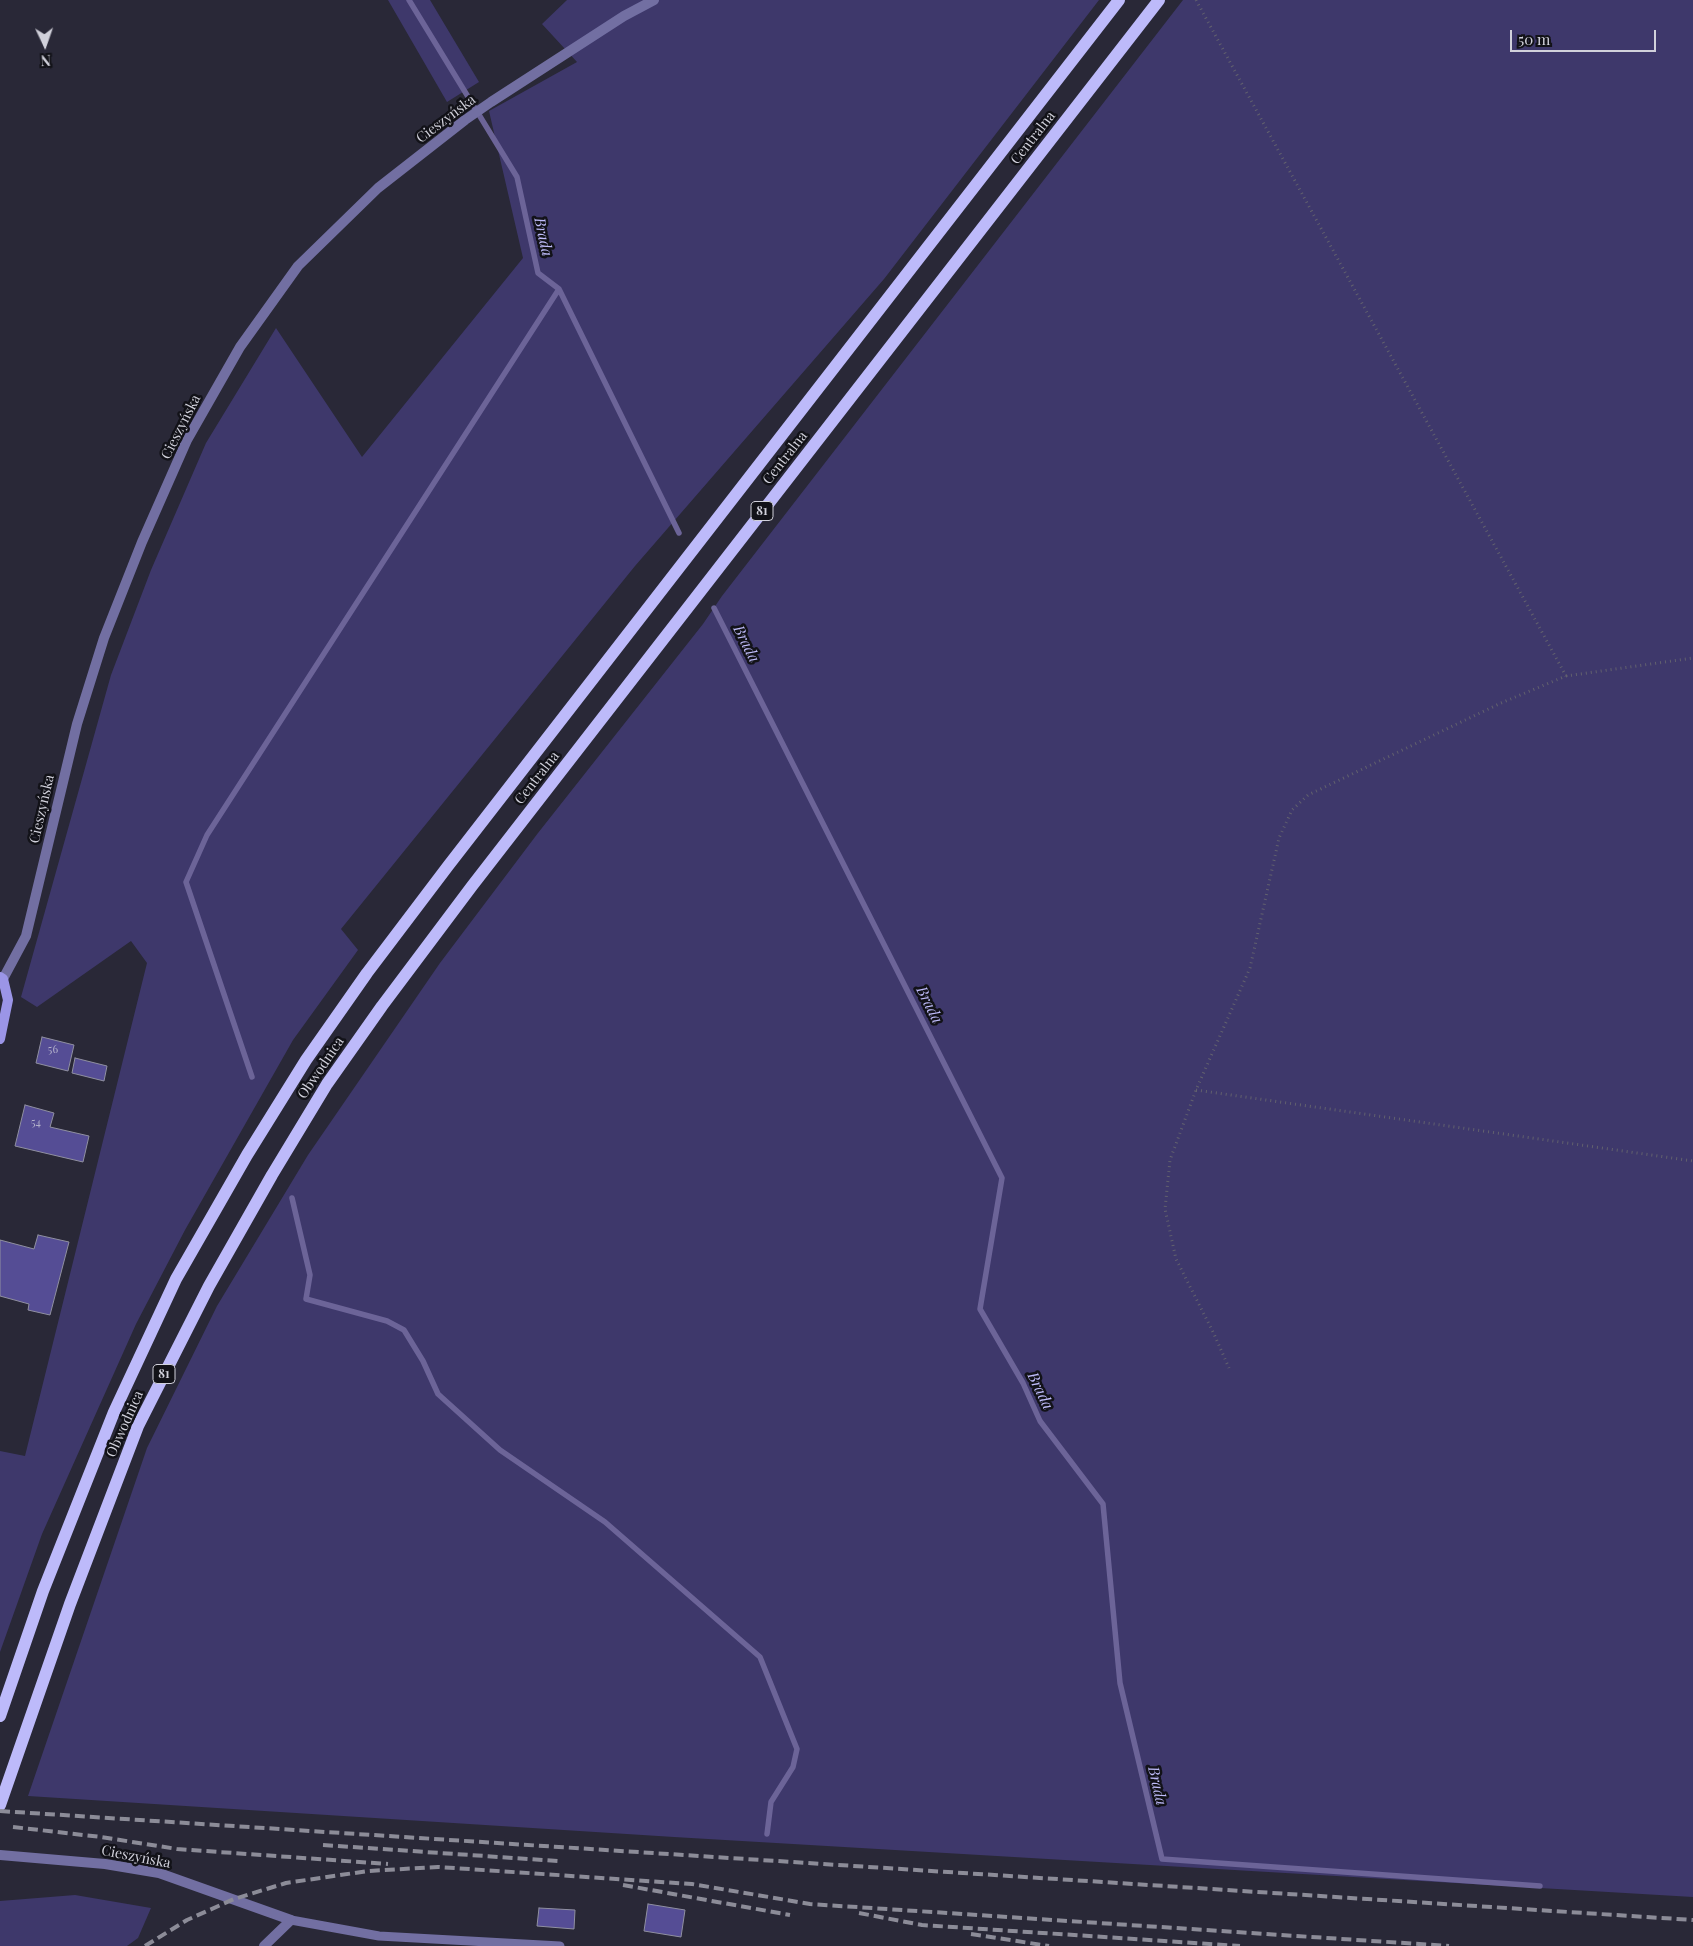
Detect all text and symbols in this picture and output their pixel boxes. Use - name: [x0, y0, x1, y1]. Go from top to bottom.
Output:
- north arrow: [20, 20, 70, 70]
- scale bar: [1513, 20, 1659, 52]
- text: 50 m: [1518, 29, 1550, 49]
- text: N: [40, 51, 51, 70]
- street label: Cieszyńska: [413, 91, 479, 147]
- street label: Centralna: [1007, 108, 1059, 168]
- water label: Brada: [530, 216, 556, 258]
- street label: Cieszyńska: [158, 392, 204, 462]
- street label: Centralna: [759, 428, 811, 488]
- road number: 81: [751, 502, 773, 520]
- water label: Brada: [729, 622, 763, 666]
- street label: Centralna: [511, 748, 563, 808]
- street label: Cieszyńska: [26, 773, 58, 845]
- water label: Brada: [912, 983, 946, 1027]
- street label: Obwodnica: [294, 1034, 348, 1102]
- house number: 56: [48, 1043, 58, 1057]
- house number: 54: [31, 1116, 41, 1130]
- road number: 81: [153, 1365, 175, 1384]
- water label: Brada: [1023, 1369, 1057, 1413]
- street label: Obwodnica: [103, 1388, 147, 1460]
- water label: Brada: [1144, 1765, 1170, 1807]
- street label: Cieszyńska: [100, 1842, 172, 1872]

